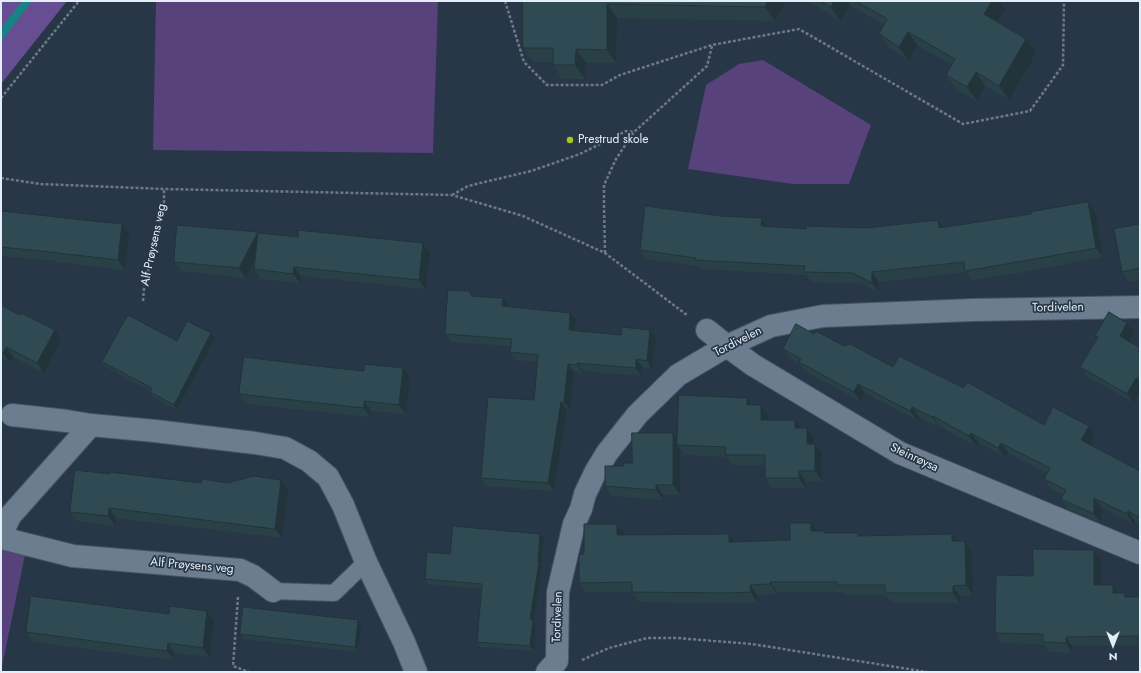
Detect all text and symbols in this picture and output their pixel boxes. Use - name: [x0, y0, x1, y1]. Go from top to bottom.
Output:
- place label: Prestrud skole: [578, 133, 648, 147]
- marker: Prestrud skole: [565, 135, 575, 145]
- street label: Alf Prøysens veg: [138, 203, 170, 287]
- street label: Tordivelen: [1032, 300, 1084, 316]
- street label: Tordivelen: [712, 324, 764, 360]
- street label: Steinrøysa: [888, 441, 940, 475]
- street label: Alf Prøysens veg: [150, 555, 234, 577]
- street label: Tordivelen: [550, 591, 566, 643]
- north arrow: [1093, 625, 1133, 665]
- text: N: [1109, 649, 1117, 665]

